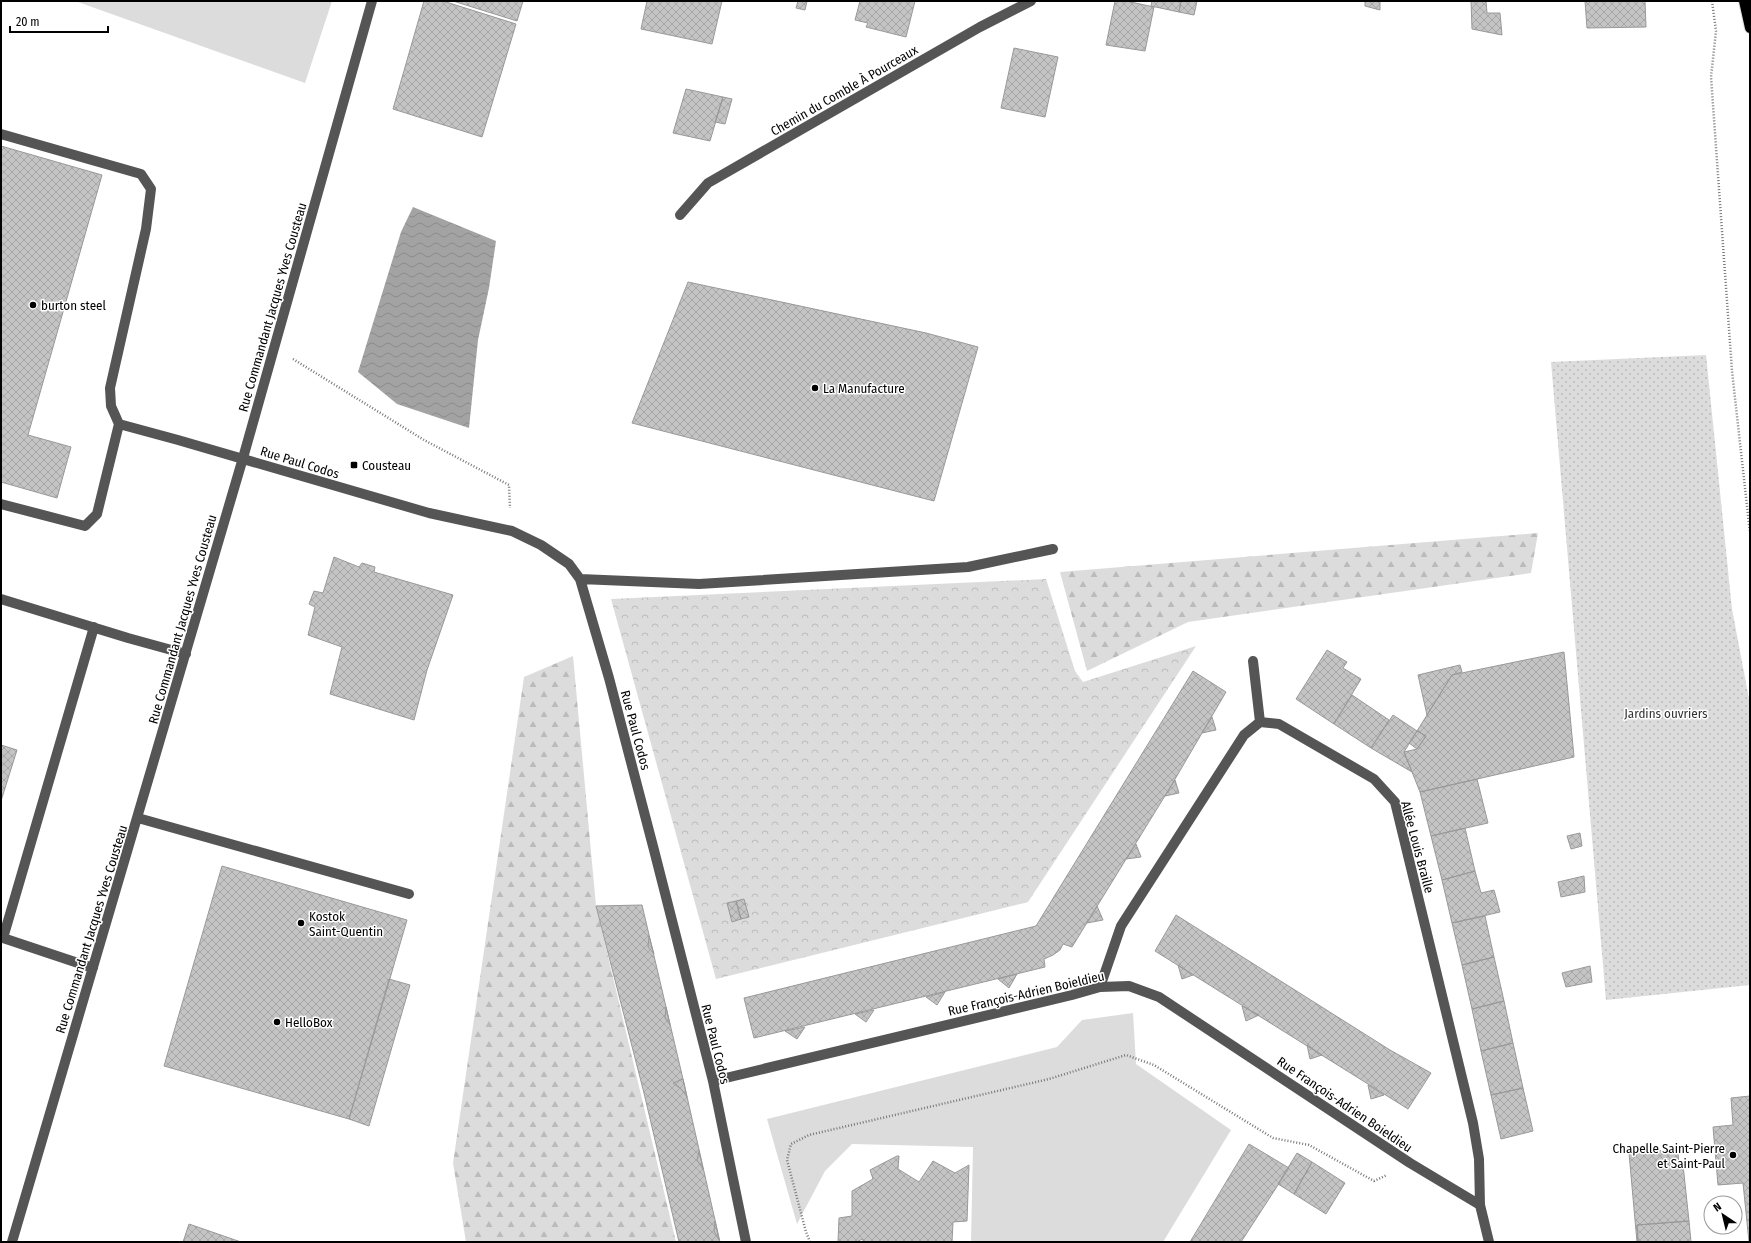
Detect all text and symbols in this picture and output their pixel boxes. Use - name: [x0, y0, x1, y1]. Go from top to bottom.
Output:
- scale bar: [10, 8, 108, 34]
- text: 20 m: [16, 15, 40, 29]
- street label: Chemin du Comble À Pourceaux: [768, 42, 921, 139]
- street label: Rue Commandant Jacques Yves Cousteau: [235, 201, 310, 413]
- place label: burton steel: [41, 298, 107, 313]
- marker: burton steel: [28, 300, 38, 310]
- place label: La Manufacture: [823, 381, 905, 396]
- marker: La Manufacture: [810, 383, 820, 393]
- street label: Rue Paul Codos: [259, 443, 342, 482]
- place label: Cousteau: [362, 458, 411, 473]
- marker: Cousteau: [349, 460, 359, 470]
- street label: Rue Commandant Jacques Yves Cousteau: [145, 513, 220, 725]
- street label: Rue Paul Codos: [618, 689, 653, 772]
- park label: Jardins ouvriers: [1624, 706, 1708, 721]
- street label: Allée Louis Braille: [1398, 799, 1437, 895]
- street label: Rue Commandant Jacques Yves Cousteau: [53, 823, 130, 1035]
- place label: Kostok Saint-Quentin: [309, 909, 383, 939]
- marker: Kostok Saint-Quentin: [296, 918, 306, 928]
- street label: Rue François-Adrien Boieldieu: [947, 968, 1106, 1019]
- street label: Rue Paul Codos: [698, 1003, 733, 1086]
- place label: HelloBox: [285, 1015, 333, 1030]
- marker: HelloBox: [272, 1017, 282, 1027]
- street label: Rue François-Adrien Boieldieu: [1274, 1053, 1415, 1155]
- place label: Chapelle Saint-Pierre et Saint-Paul: [1613, 1141, 1726, 1171]
- marker: Chapelle Saint-Pierre et Saint-Paul: [1728, 1150, 1738, 1160]
- north arrow: [1703, 1195, 1743, 1235]
- text: N: [1711, 1200, 1724, 1214]

